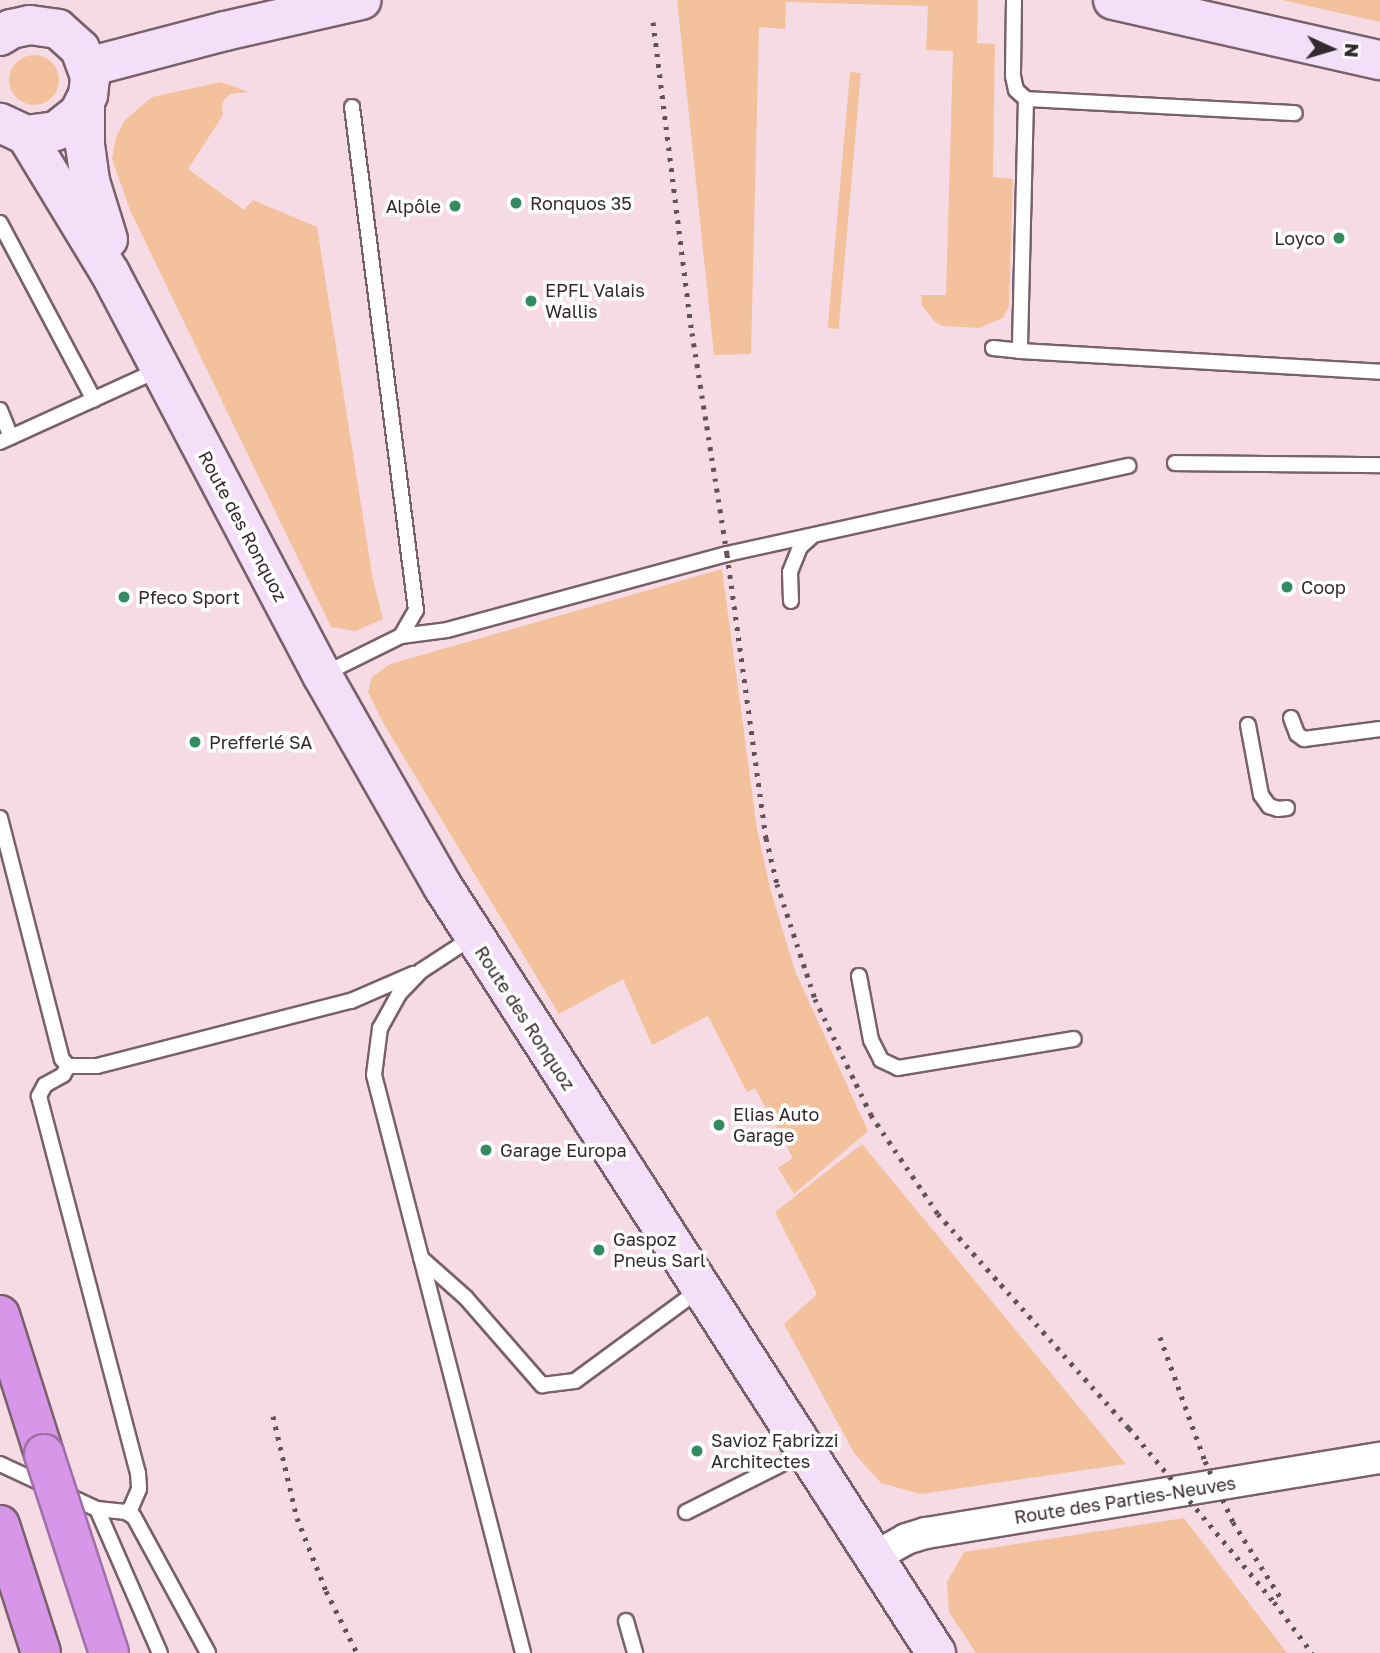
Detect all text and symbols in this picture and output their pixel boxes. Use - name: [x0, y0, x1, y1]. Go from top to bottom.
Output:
- north arrow: [1296, 14, 1366, 84]
- text: N: [1340, 42, 1364, 59]
- place label: Ronquos 35: [530, 192, 632, 214]
- place label: Alpôle: [386, 195, 441, 217]
- marker: Ronquos 35: [508, 195, 524, 211]
- marker: Alpôle: [447, 198, 463, 214]
- place label: Loyco: [1274, 227, 1325, 249]
- marker: Loyco: [1331, 230, 1347, 246]
- place label: EPFL Valais Wallis: [545, 280, 645, 322]
- marker: EPFL Valais Wallis: [523, 293, 539, 309]
- street label: Route des Ronquoz: [194, 447, 292, 605]
- place label: Coop: [1301, 576, 1346, 598]
- marker: Coop: [1279, 579, 1295, 595]
- place label: Pfeco Sport: [138, 586, 240, 608]
- marker: Pfeco Sport: [116, 589, 132, 605]
- place label: Prefferlé SA: [209, 731, 312, 753]
- marker: Prefferlé SA: [187, 734, 203, 750]
- street label: Route des Ronquoz: [470, 942, 580, 1094]
- place label: Elias Auto Garage: [733, 1104, 819, 1146]
- marker: Elias Auto Garage: [711, 1117, 727, 1133]
- place label: Garage Europa: [500, 1139, 627, 1161]
- marker: Garage Europa: [478, 1142, 494, 1158]
- place label: Gaspoz Pneus Sarl: [613, 1229, 706, 1272]
- marker: Gaspoz Pneus Sarl: [591, 1242, 607, 1258]
- place label: Savioz Fabrizzi Architectes: [711, 1430, 839, 1472]
- marker: Savioz Fabrizzi Architectes: [689, 1443, 705, 1459]
- street label: Route des Parties-Neuves: [1013, 1472, 1237, 1528]

